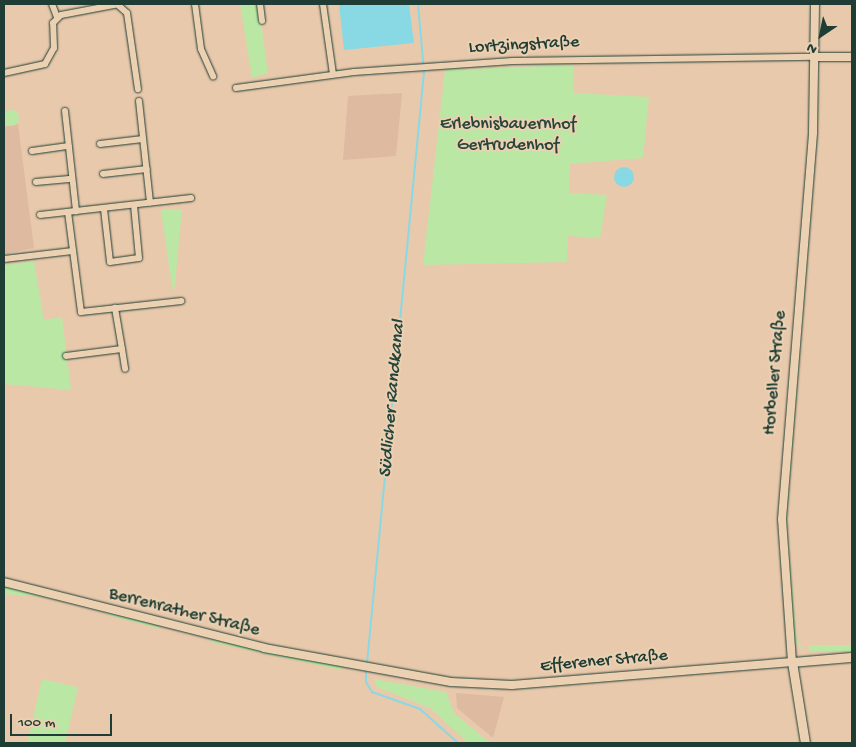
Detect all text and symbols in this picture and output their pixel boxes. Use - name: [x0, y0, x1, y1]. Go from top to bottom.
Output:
- north arrow: [796, 10, 846, 60]
- street label: Lortzingstraße: [468, 32, 580, 60]
- text: N: [804, 38, 821, 57]
- park label: Erlebnisbauernhof Gertrudenhof: [440, 115, 576, 158]
- street label: Horbeller Straße: [760, 310, 792, 436]
- water label: Südlicher Randkanal: [375, 319, 411, 479]
- street label: Berrenrather Straße: [106, 584, 262, 642]
- street label: Efferener Straße: [539, 646, 669, 678]
- scale bar: [12, 704, 115, 736]
- text: 100 m: [18, 714, 55, 732]

